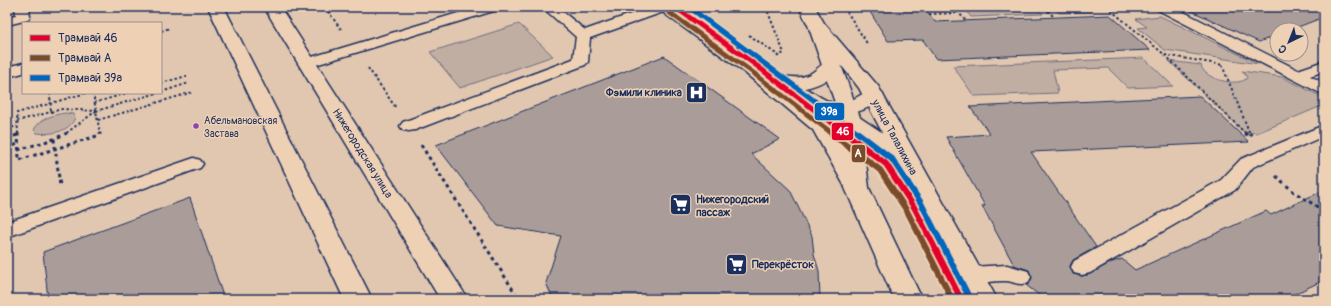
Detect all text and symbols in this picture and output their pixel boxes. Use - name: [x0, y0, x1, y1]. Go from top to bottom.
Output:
- legend: [22, 22, 162, 94]
- north arrow: [1269, 22, 1309, 62]
- text: Трамвай 46: [58, 31, 118, 46]
- text: С: [1275, 42, 1289, 56]
- text: Трамвай А: [58, 51, 112, 66]
- text: Трамвай 39а: [58, 71, 123, 86]
- hospital icon: Фэмили клиника: [684, 79, 710, 105]
- place label: Фэмили клиника: [605, 86, 682, 99]
- street label: улица Талалихина: [869, 96, 920, 177]
- line badge: 39а: [814, 102, 845, 121]
- text: 39а: [821, 105, 837, 118]
- street label: Нижегородская улица: [330, 106, 395, 200]
- place label: Абельмановская Застава: [204, 115, 277, 140]
- marker: Абельмановская Застава: [191, 121, 201, 131]
- line badge: 46: [831, 122, 854, 141]
- text: 46: [836, 125, 850, 138]
- line badge: А: [851, 144, 866, 163]
- text: А: [854, 147, 862, 160]
- supermarket icon: Нижегородский пассаж: [667, 192, 693, 218]
- place label: Нижегородский пассаж: [696, 193, 769, 219]
- supermarket icon: Перекрёсток: [723, 251, 749, 277]
- place label: Перекрёсток: [752, 258, 814, 271]

